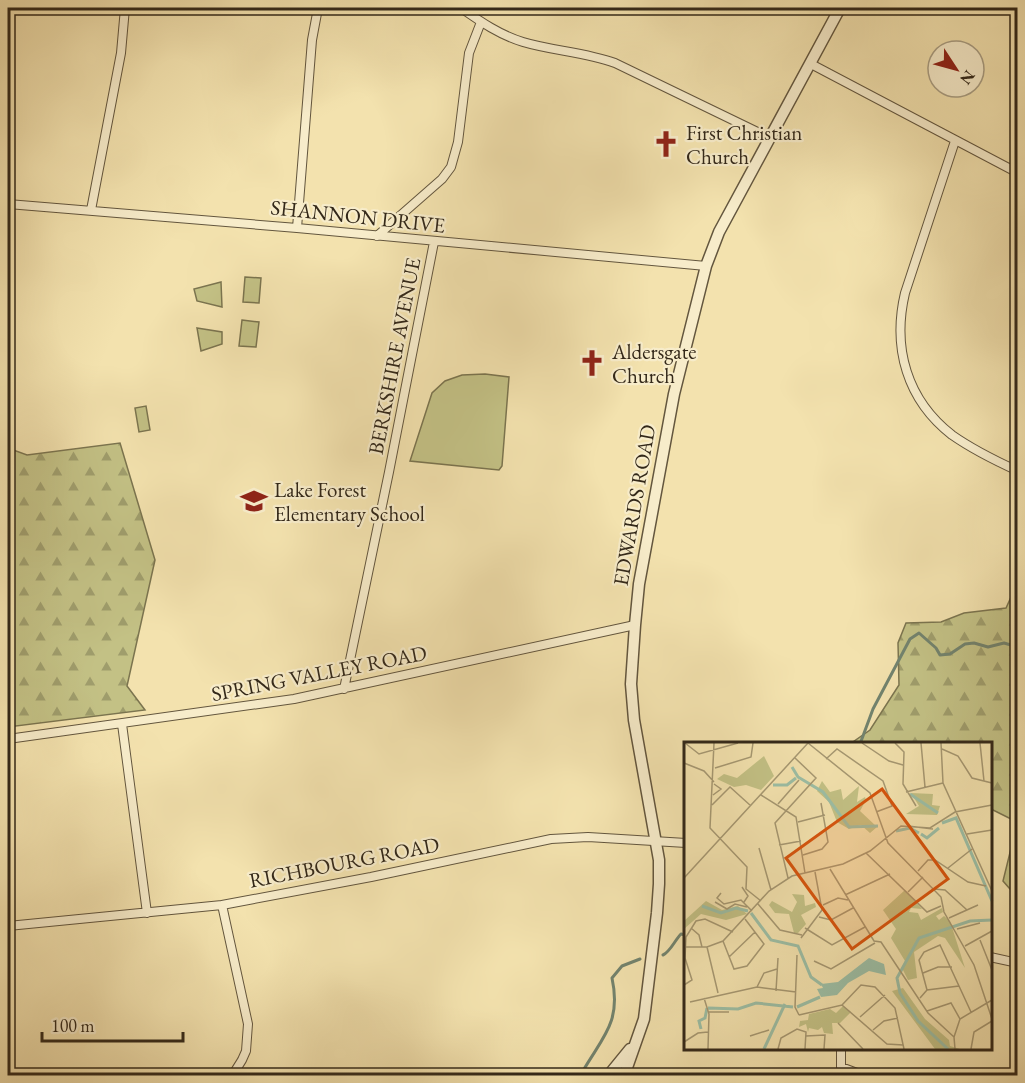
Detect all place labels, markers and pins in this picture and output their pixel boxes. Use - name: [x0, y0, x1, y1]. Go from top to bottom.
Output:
- place label: First Christian Church: [686, 119, 802, 170]
- church icon: First Christian Church: [651, 129, 681, 159]
- place label: Aldersgate Church: [611, 338, 696, 389]
- church icon: Aldersgate Church: [577, 348, 607, 378]
- place label: Lake Forest Elementary School: [274, 476, 425, 527]
- school or university icon: Lake Forest Elementary School: [239, 486, 269, 516]

